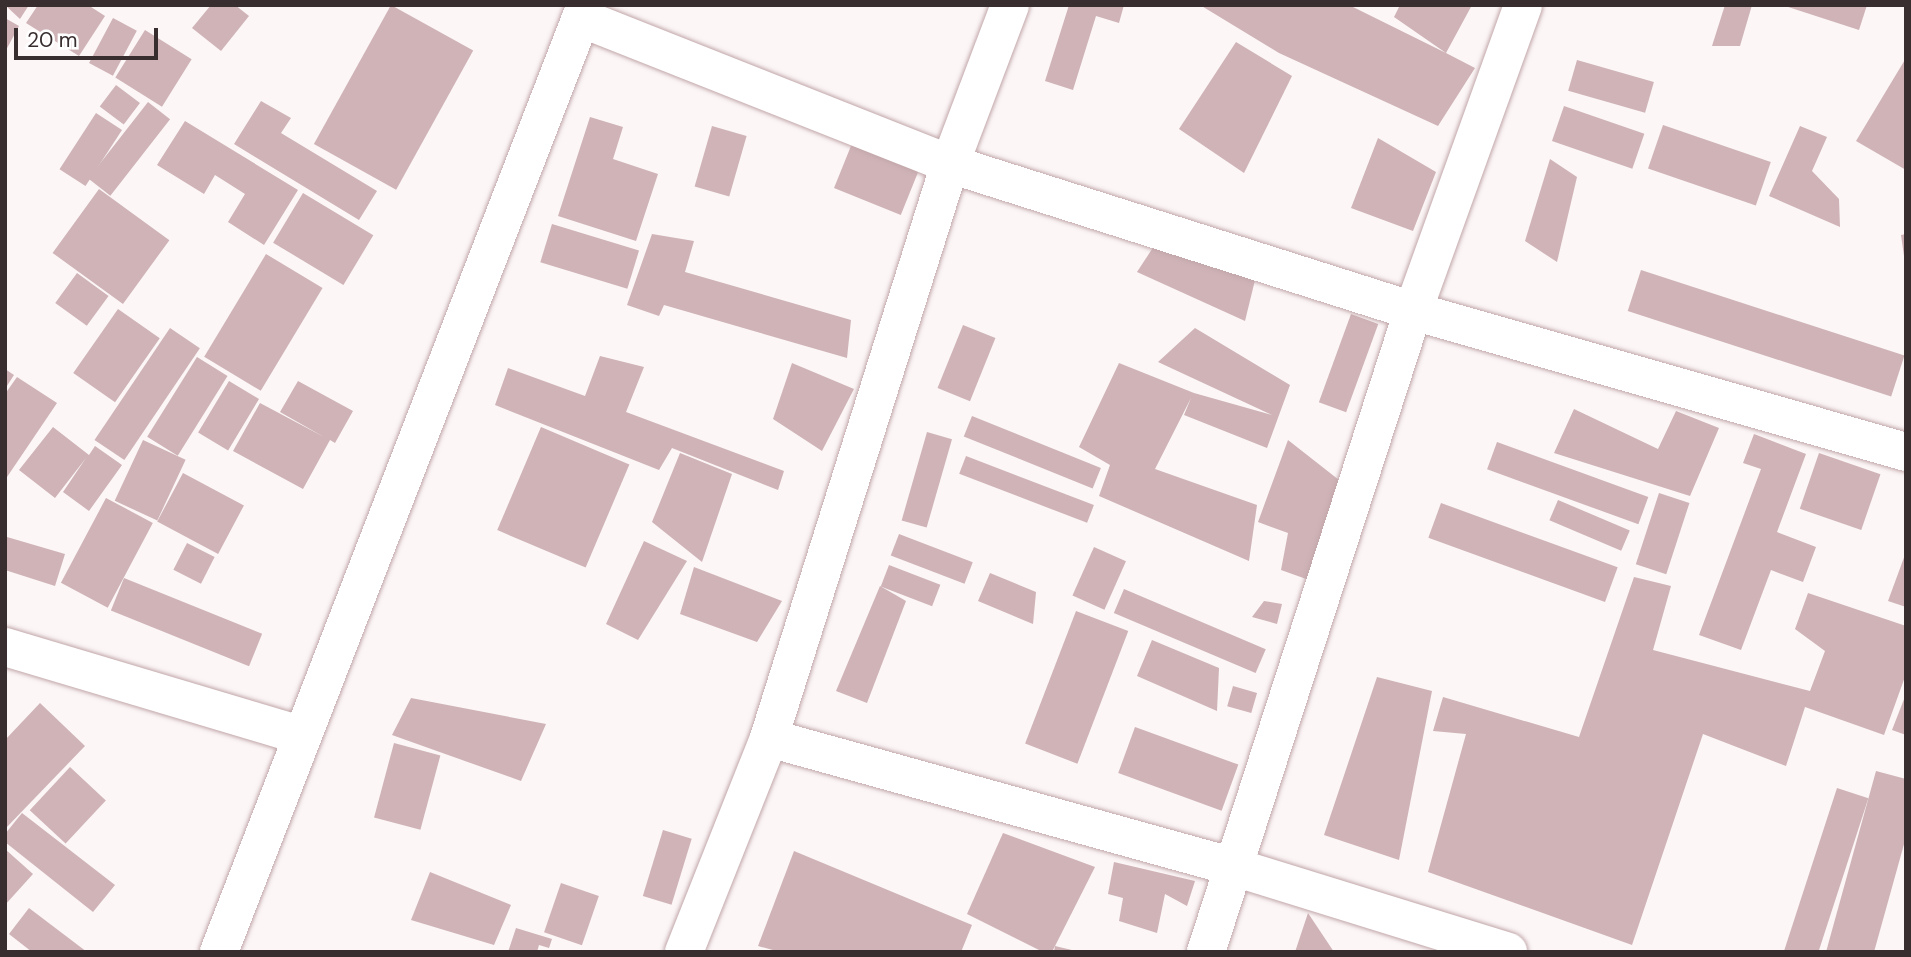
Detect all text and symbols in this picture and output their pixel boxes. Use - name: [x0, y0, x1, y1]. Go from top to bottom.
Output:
- scale bar: [18, 14, 161, 58]
- text: 20 m: [27, 26, 78, 54]

